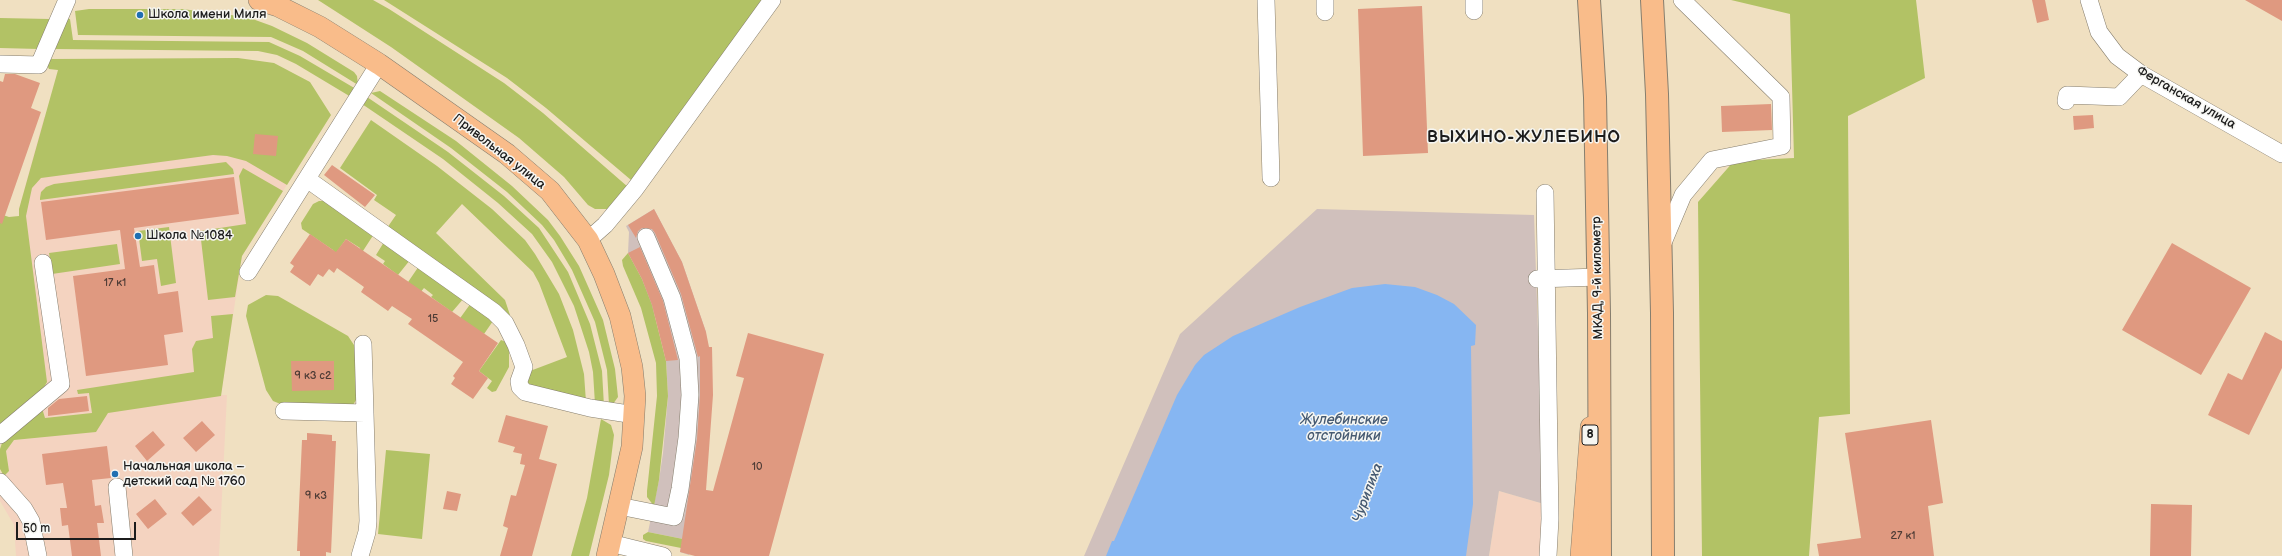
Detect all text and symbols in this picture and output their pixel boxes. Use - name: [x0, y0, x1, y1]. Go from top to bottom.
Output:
- place label: Школа имени Миля: [148, 7, 266, 23]
- marker: Школа имени Миля: [135, 10, 145, 20]
- street label: Ферганская улица: [2134, 63, 2238, 133]
- street label: Привольная улица: [450, 111, 548, 193]
- district label: ВЫХИНО-ЖУЛЕБИНО: [1427, 128, 1621, 148]
- street label: МКАД, 9-й километр: [1589, 216, 1607, 340]
- place label: Школа №1084: [146, 228, 233, 244]
- marker: Школа №1084: [133, 231, 143, 241]
- house number: 17 к1: [104, 276, 126, 290]
- house number: 15: [428, 312, 438, 326]
- house number: 9 к3 с2: [295, 369, 331, 383]
- water label: Жулебинские отстойники: [1300, 412, 1388, 444]
- road number: 8: [1582, 425, 1598, 445]
- place label: Начальная школа – детский сад № 1760: [123, 459, 245, 490]
- house number: 10: [752, 460, 762, 474]
- water label: Чурилиха: [1349, 461, 1387, 525]
- marker: Начальная школа – детский сад № 1760: [110, 469, 120, 479]
- house number: 9 к3: [305, 489, 327, 503]
- scale bar: [18, 514, 138, 540]
- text: 50 m: [23, 521, 50, 536]
- house number: 27 к1: [1891, 529, 1915, 543]

